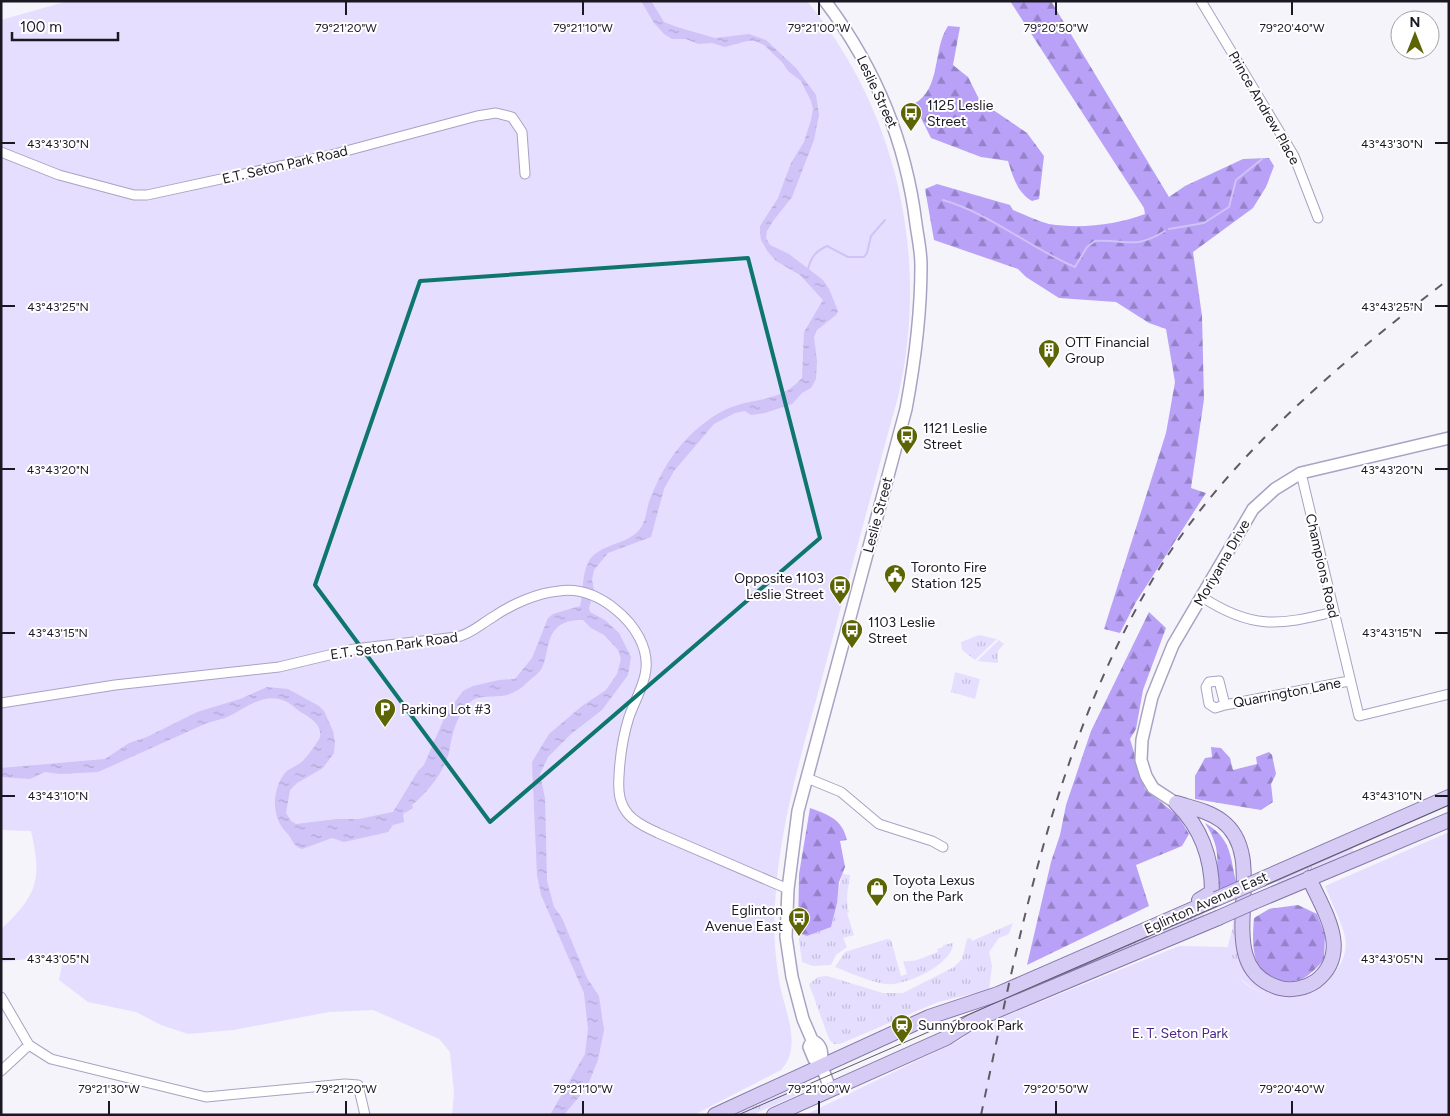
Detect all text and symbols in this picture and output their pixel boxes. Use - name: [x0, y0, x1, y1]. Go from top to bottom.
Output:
- scale bar: [12, 10, 119, 42]
- north arrow: [1390, 10, 1440, 60]
- text: N: [1410, 14, 1420, 31]
- text: 100 m: [20, 18, 62, 36]
- text: 79°21'20"W: [315, 21, 377, 35]
- text: 79°21'10"W: [553, 21, 613, 35]
- text: 79°21'00"W: [788, 21, 851, 35]
- text: 79°20'50"W: [1024, 21, 1089, 35]
- text: 79°20'40"W: [1260, 21, 1325, 35]
- street label: Prince Andrew Place: [1225, 48, 1304, 168]
- street label: Leslie Street: [853, 53, 901, 131]
- place label: 1125 Leslie Street: [927, 97, 994, 130]
- bus stop icon: 1125 Leslie Street: [899, 101, 923, 132]
- text: 43°43'30"N: [27, 137, 89, 151]
- text: 43°43'30"N: [1361, 137, 1423, 151]
- street label: E.T. Seton Park Road: [220, 142, 350, 188]
- text: 43°43'25"N: [27, 300, 89, 314]
- text: 43°43'25"N: [1361, 300, 1423, 314]
- place label: OTT Financial Group: [1065, 334, 1149, 367]
- building icon: OTT Financial Group: [1037, 338, 1061, 369]
- place label: 1121 Leslie Street: [923, 420, 987, 453]
- bus stop icon: 1121 Leslie Street: [895, 424, 919, 455]
- text: 43°43'20"N: [27, 463, 89, 477]
- text: 43°43'20"N: [1361, 463, 1423, 477]
- street label: Leslie Street: [860, 475, 896, 555]
- street label: Champions Road: [1302, 512, 1342, 620]
- street label: Moriyama Drive: [1190, 516, 1254, 609]
- place label: Toronto Fire Station 125: [911, 559, 987, 592]
- public building icon: Toronto Fire Station 125: [883, 563, 907, 594]
- place label: Opposite 1103 Leslie Street: [734, 570, 824, 603]
- bus stop icon: Opposite 1103 Leslie Street: [828, 574, 852, 605]
- place label: 1103 Leslie Street: [868, 614, 935, 647]
- bus stop icon: 1103 Leslie Street: [840, 618, 864, 649]
- text: 43°43'15"N: [28, 626, 88, 640]
- text: 43°43'15"N: [1362, 626, 1422, 640]
- street label: E.T. Seton Park Road: [329, 629, 459, 663]
- street label: Quarrington Lane: [1232, 674, 1343, 712]
- parking icon: Parking Lot #3: [373, 697, 397, 728]
- place label: Parking Lot #3: [401, 701, 491, 718]
- text: 43°43'10"N: [28, 789, 88, 803]
- text: 43°43'10"N: [1362, 789, 1422, 803]
- street label: Eglinton Avenue East: [1142, 868, 1270, 938]
- place label: Toyota Lexus on the Park: [893, 872, 975, 905]
- shop icon: Toyota Lexus on the Park: [865, 876, 889, 907]
- place label: Eglinton Avenue East: [705, 902, 783, 935]
- bus stop icon: Eglinton Avenue East: [787, 906, 811, 937]
- text: 43°43'05"N: [27, 952, 89, 966]
- text: 43°43'05"N: [1361, 952, 1423, 966]
- station icon: Sunnybrook Park: [890, 1013, 914, 1044]
- place label: Sunnybrook Park: [918, 1017, 1024, 1034]
- park label: E. T. Seton Park: [1132, 1025, 1228, 1042]
- text: 79°21'30"W: [78, 1082, 140, 1096]
- text: 79°21'20"W: [315, 1082, 377, 1096]
- text: 79°21'10"W: [553, 1082, 613, 1096]
- text: 79°21'00"W: [788, 1082, 851, 1096]
- text: 79°20'50"W: [1024, 1082, 1089, 1096]
- text: 79°20'40"W: [1260, 1082, 1325, 1096]

